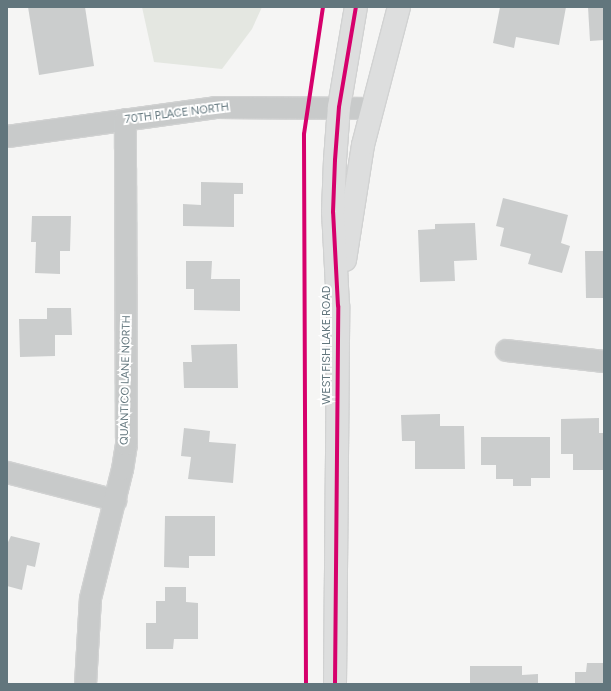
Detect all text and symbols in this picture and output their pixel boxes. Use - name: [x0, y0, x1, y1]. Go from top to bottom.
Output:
- street label: 70TH PLACE NORTH: [124, 101, 230, 127]
- street label: WEST FISH LAKE ROAD: [320, 286, 334, 404]
- street label: QUANTICO LANE NORTH: [118, 315, 134, 445]

